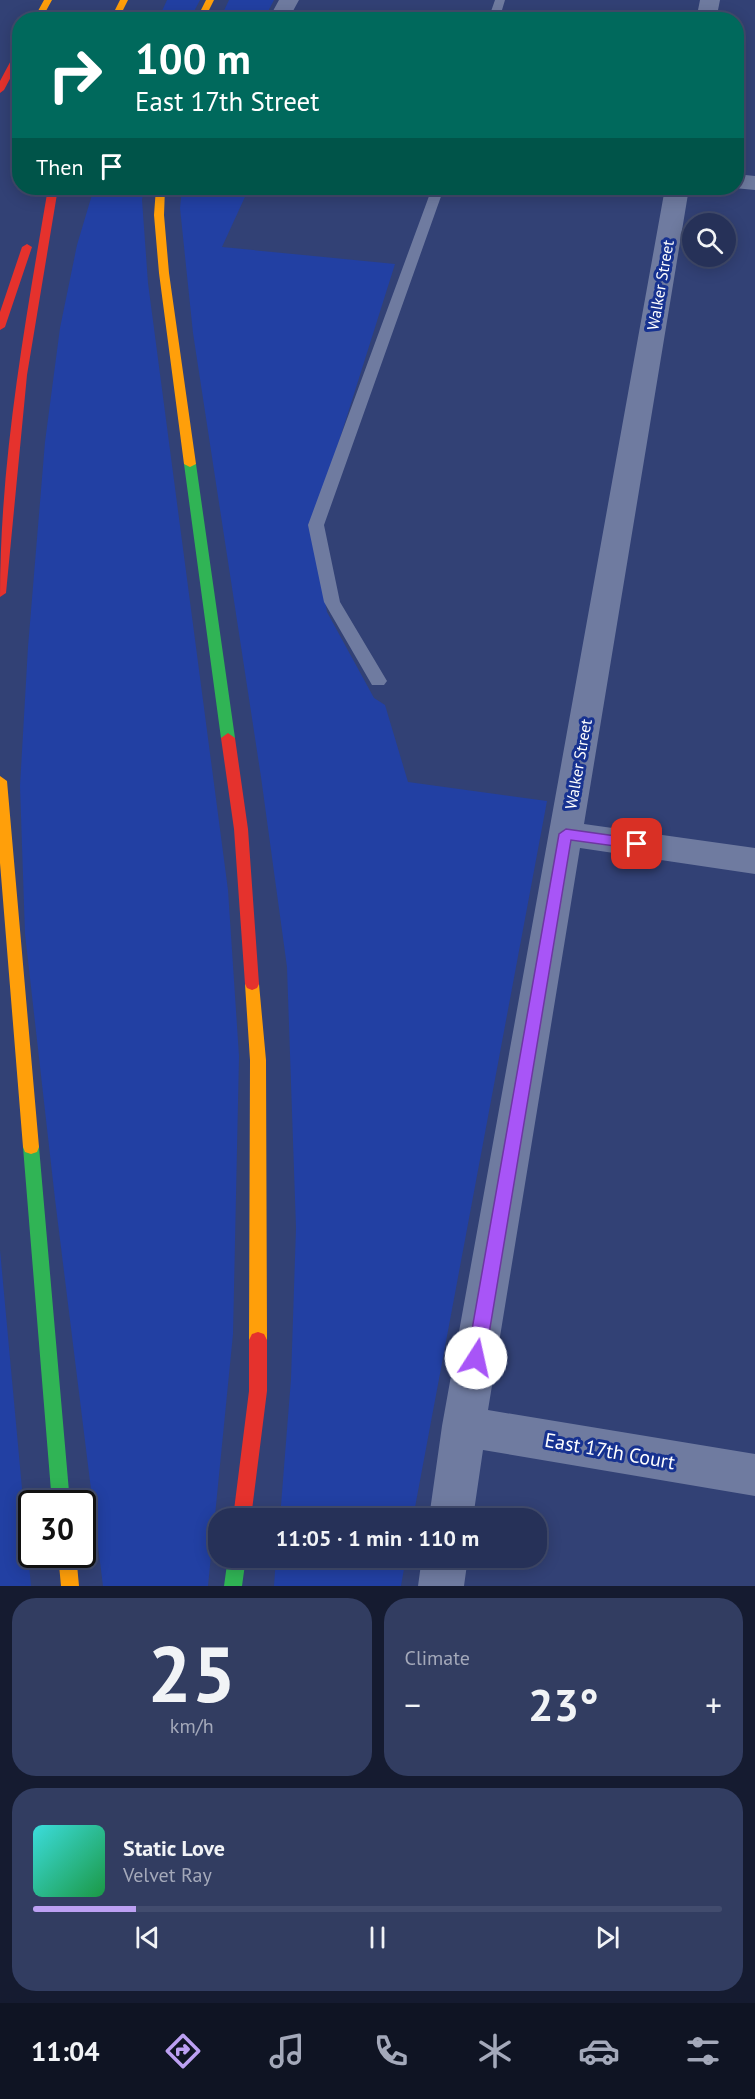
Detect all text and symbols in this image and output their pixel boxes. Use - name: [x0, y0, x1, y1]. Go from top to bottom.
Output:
- text: 100 m: [135, 31, 251, 86]
- icon: right: [36, 36, 114, 114]
- text: East 17th Street: [135, 84, 319, 118]
- icon: arrive: [95, 150, 128, 183]
- text: Then: [36, 153, 83, 181]
- map controls: [682, 213, 736, 267]
- button: search: [682, 213, 736, 267]
- street label: Walker Street: [642, 238, 678, 332]
- street label: Walker Street: [560, 717, 596, 811]
- pin: [611, 818, 662, 869]
- icon: arrive: [620, 827, 653, 860]
- position arrow: [444, 1326, 508, 1390]
- street label: East 17th Court: [543, 1427, 677, 1475]
- speed limit sign: 30: [18, 1490, 96, 1568]
- text: 11:05 · 1 min · 110 m: [276, 1524, 479, 1552]
- text: 25: [148, 1623, 236, 1724]
- text: Climate: [405, 1645, 470, 1671]
- text: 23°: [528, 1675, 599, 1733]
- text: −: [405, 1683, 421, 1726]
- text: +: [705, 1683, 722, 1726]
- text: km/h: [170, 1713, 214, 1739]
- text: Static Love: [123, 1834, 225, 1862]
- text: Velvet Ray: [123, 1862, 212, 1888]
- icon: previous: [131, 1921, 164, 1954]
- icon: pause: [361, 1921, 394, 1954]
- icon: next: [591, 1921, 624, 1954]
- icon: directions: [162, 2030, 204, 2072]
- icon: music: [266, 2030, 308, 2072]
- icon: phone: [370, 2030, 412, 2072]
- icon: climate: [474, 2030, 516, 2072]
- icon: car: [578, 2030, 620, 2072]
- icon: filters: [682, 2030, 724, 2072]
- text: 11:04: [31, 2034, 100, 2068]

